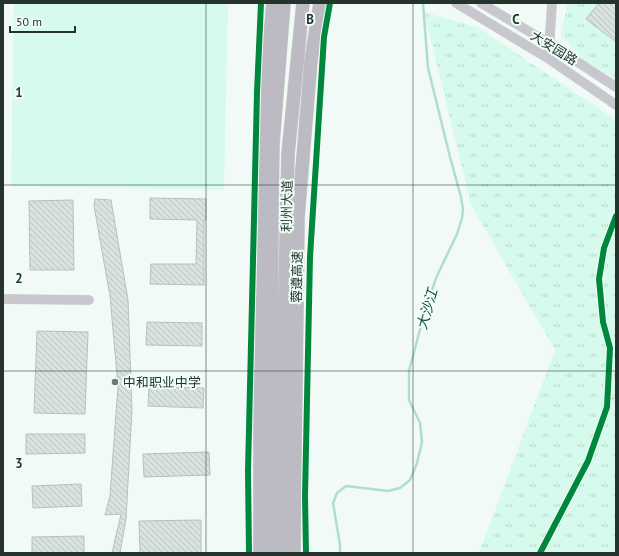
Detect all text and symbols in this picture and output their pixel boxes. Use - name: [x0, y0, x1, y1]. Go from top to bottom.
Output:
- scale bar: [10, 8, 75, 34]
- text: B: [306, 11, 314, 28]
- text: C: [512, 11, 520, 28]
- text: 50 m: [16, 14, 42, 29]
- street label: 大安园路: [527, 27, 581, 69]
- text: 1: [15, 84, 23, 101]
- street label: 利州大道: [278, 180, 296, 232]
- street label: 蓉遵高速: [288, 251, 306, 303]
- text: 2: [15, 270, 23, 287]
- water label: 大沙江: [413, 284, 442, 332]
- place label: 中和职业中学: [123, 374, 201, 391]
- marker: 中和职业中学: [110, 377, 120, 387]
- text: 3: [15, 455, 23, 472]

